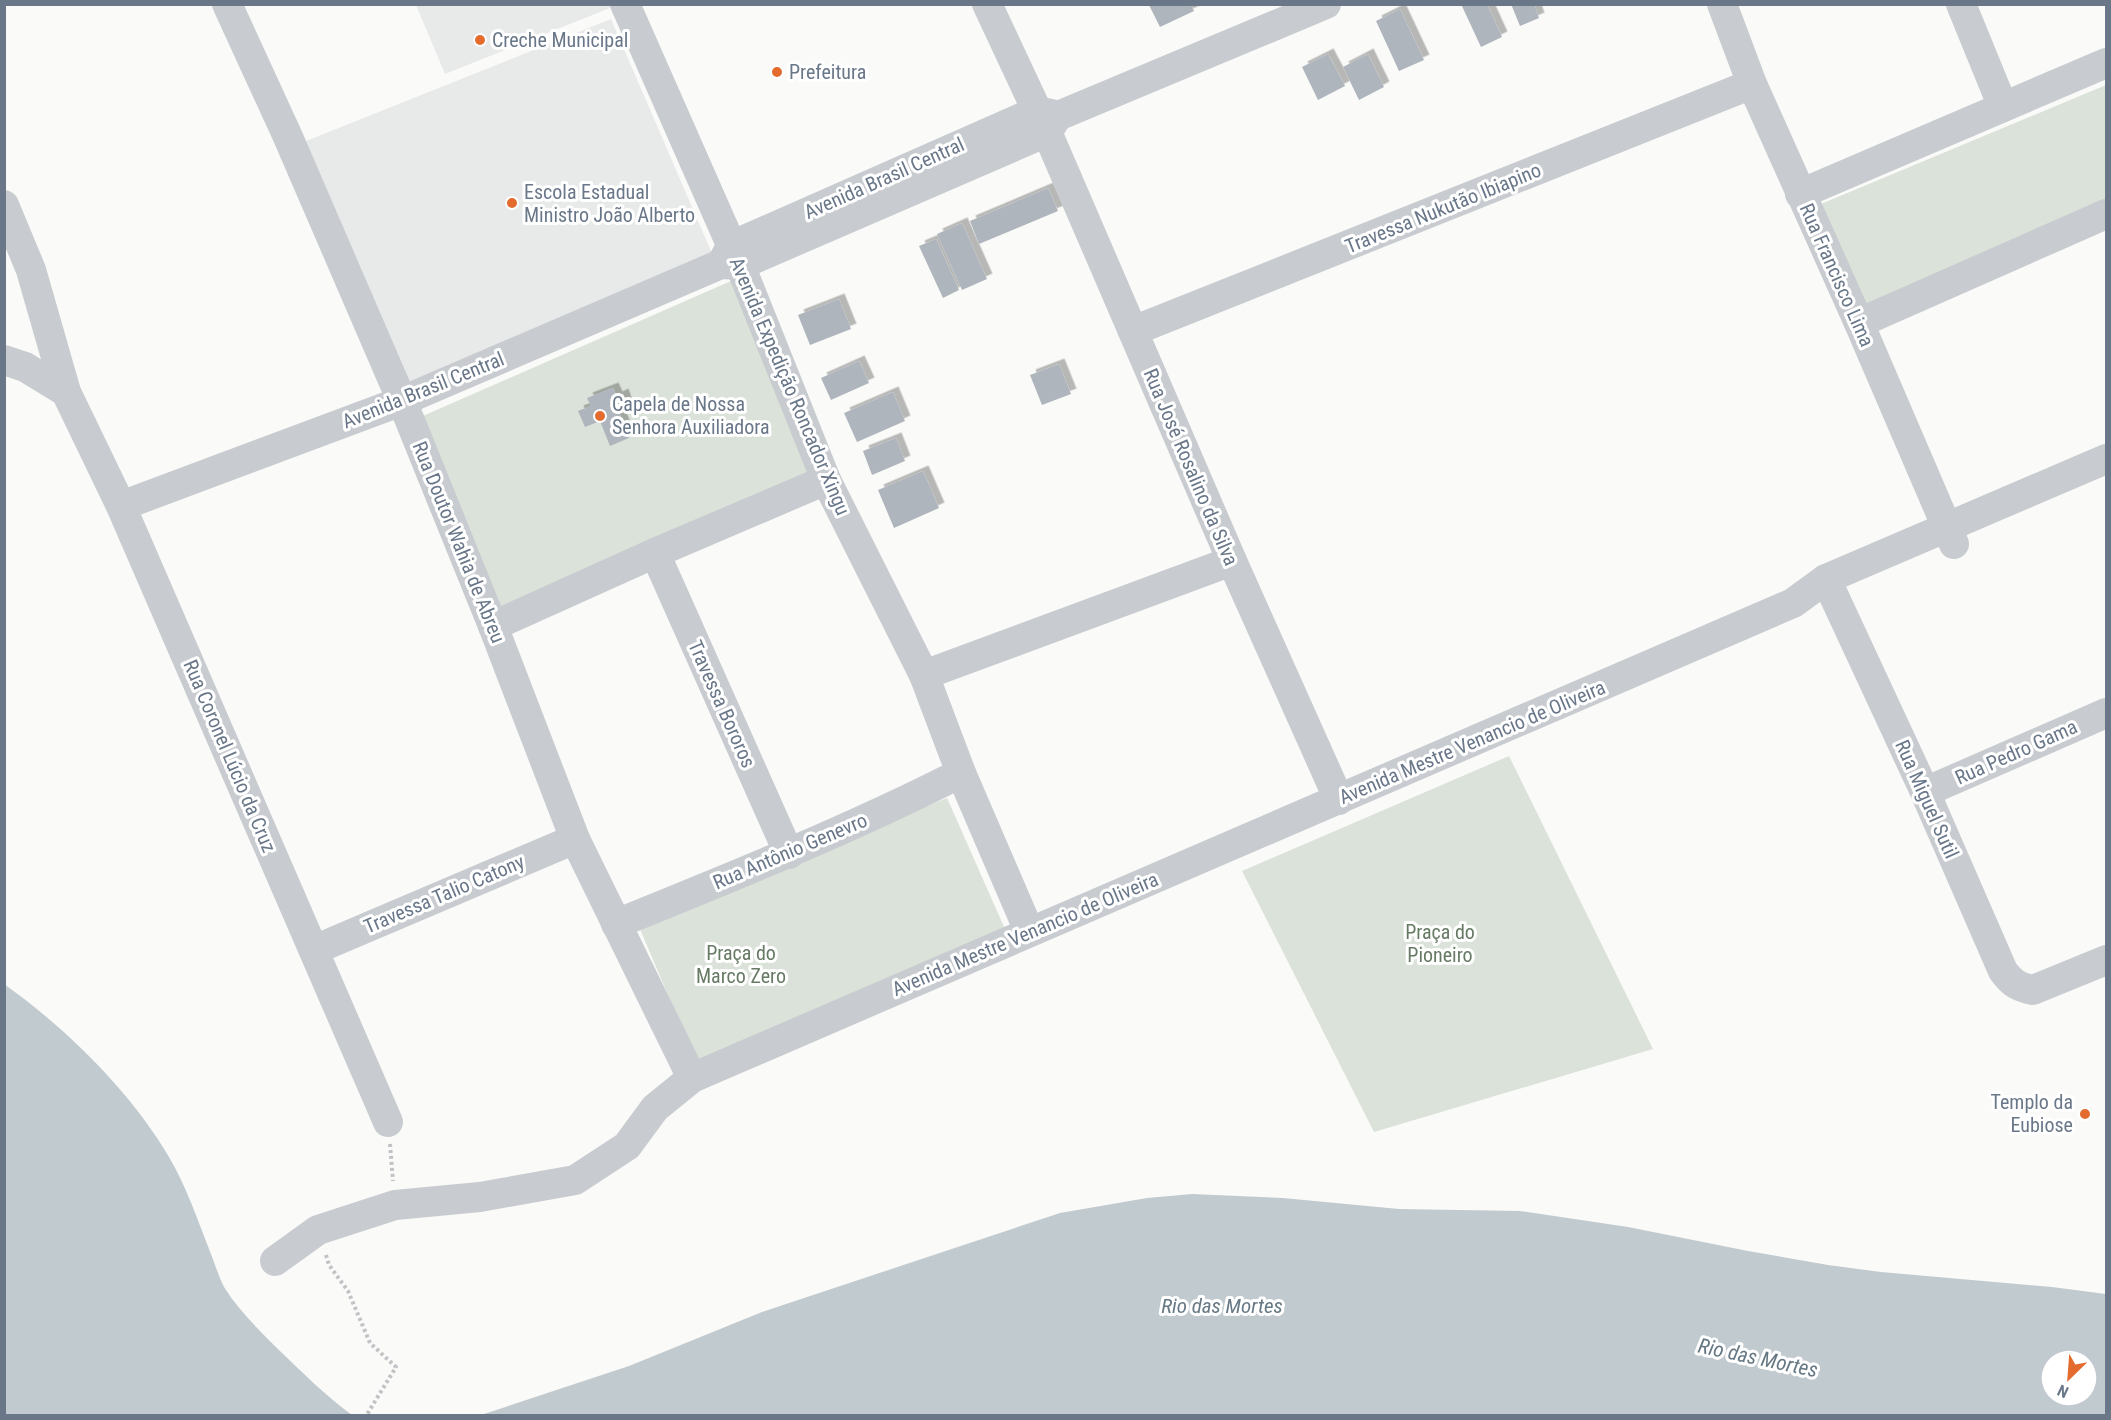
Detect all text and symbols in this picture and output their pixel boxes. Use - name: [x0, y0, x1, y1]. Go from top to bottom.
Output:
- place label: Creche Municipal: [492, 28, 628, 52]
- marker: Creche Municipal: [473, 33, 487, 47]
- place label: Prefeitura: [789, 60, 866, 84]
- marker: Prefeitura: [770, 65, 784, 79]
- street label: Avenida Brasil Central: [800, 132, 968, 224]
- street label: Travessa Nukutão Ibiapino: [1342, 158, 1544, 258]
- place label: Escola Estadual Ministro João Alberto: [524, 180, 695, 227]
- marker: Escola Estadual Ministro João Alberto: [505, 196, 519, 210]
- street label: Rua Francisco Lima: [1795, 200, 1879, 350]
- street label: Avenida Expedição Roncador Xingu: [725, 253, 855, 519]
- street label: Avenida Brasil Central: [339, 347, 507, 433]
- street label: Rua José Rosalino da Silva: [1139, 365, 1243, 569]
- place label: Capela de Nossa Senhora Auxiliadora: [612, 392, 769, 439]
- marker: Capela de Nossa Senhora Auxiliadora: [593, 409, 607, 423]
- street label: Rua Doutor Wahia de Abreu: [408, 438, 510, 646]
- street label: Travessa Bororos: [683, 637, 761, 771]
- street label: Rua Coronel Lúcio da Cruz: [178, 656, 282, 856]
- street label: Avenida Mestre Venancio de Oliveira: [1335, 675, 1609, 809]
- street label: Rua Pedro Gama: [1951, 714, 2081, 790]
- street label: Rua Miguel Sutil: [1890, 736, 1964, 862]
- street label: Rua Antônio Genevro: [709, 808, 871, 894]
- street label: Travessa Talio Catony: [360, 849, 528, 939]
- street label: Avenida Mestre Venancio de Oliveira: [888, 867, 1162, 1001]
- park label: Praça do Pioneiro: [1405, 920, 1475, 967]
- park label: Praça do Marco Zero: [696, 941, 786, 988]
- place label: Templo da Eubiose: [1991, 1090, 2073, 1137]
- marker: Templo da Eubiose: [2078, 1107, 2092, 1121]
- water label: Rio das Mortes: [1161, 1294, 1283, 1318]
- water label: Rio das Mortes: [1696, 1334, 1820, 1382]
- north arrow: [2039, 1348, 2099, 1408]
- text: N: [2054, 1380, 2071, 1402]

